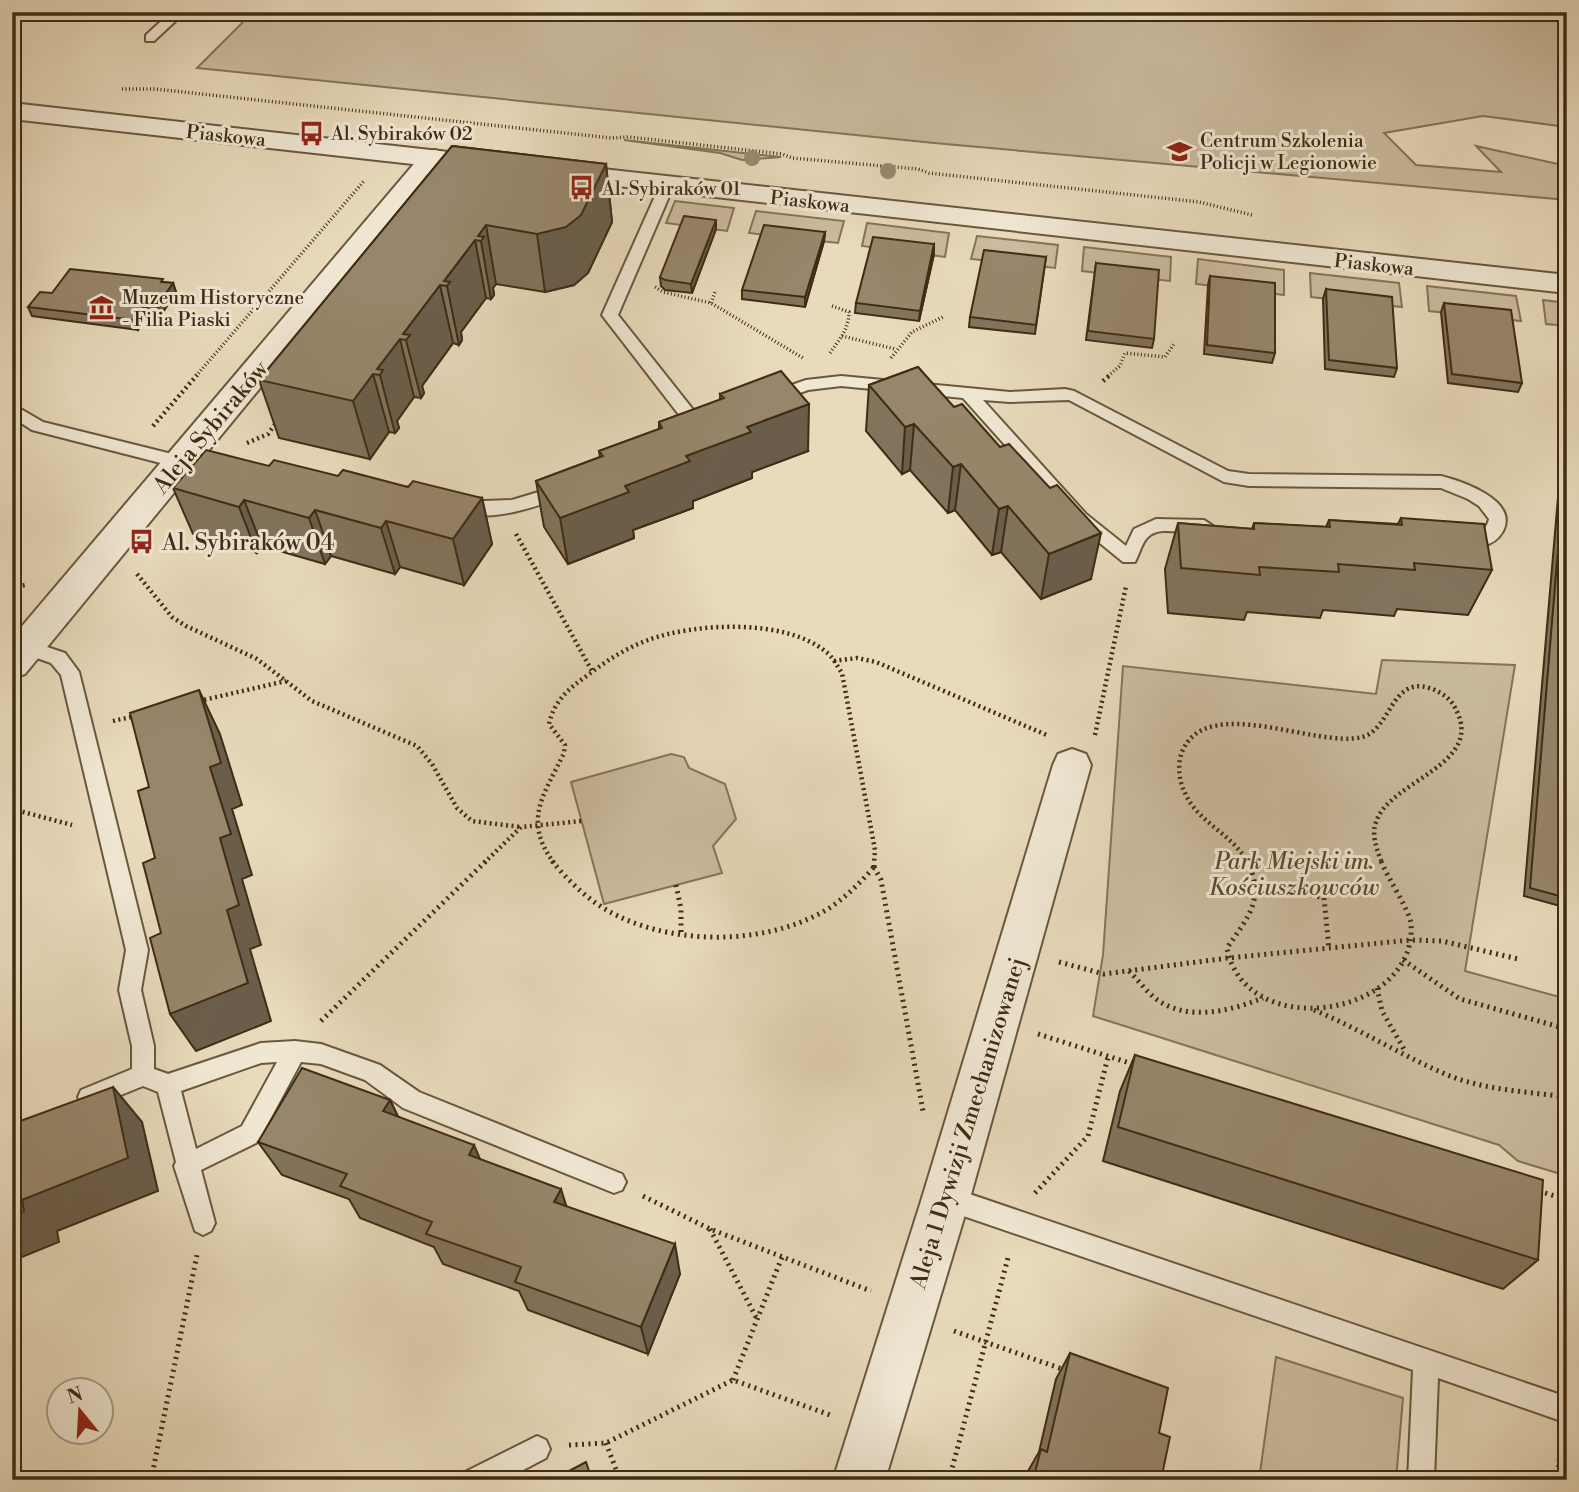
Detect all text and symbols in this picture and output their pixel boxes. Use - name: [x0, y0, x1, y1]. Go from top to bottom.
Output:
- bus stop icon: Al. Sybiraków 02: [297, 119, 325, 147]
- street label: Piaskowa: [185, 120, 267, 152]
- place label: Al. Sybiraków 02: [330, 122, 473, 146]
- place label: Centrum Szkolenia Policji w Legionowie: [1200, 129, 1377, 175]
- school or university icon: Centrum Szkolenia Policji w Legionowie: [1166, 137, 1194, 165]
- bus stop icon: Al. Sybiraków 01: [568, 174, 596, 202]
- place label: Al. Sybiraków 01: [601, 177, 741, 201]
- street label: Piaskowa: [769, 186, 851, 218]
- street label: Piaskowa: [1333, 249, 1415, 281]
- place label: Muzeum Historyczne - Filia Piaski: [122, 286, 304, 332]
- museum icon: Muzeum Historyczne - Filia Piaski: [88, 294, 116, 322]
- street label: Aleja Sybiraków: [147, 355, 275, 500]
- bus stop icon: Al. Sybiraków 04: [128, 528, 156, 556]
- place label: Al. Sybiraków 04: [161, 529, 334, 557]
- park label: Park Miejski im. Kościuszkowców: [1209, 848, 1380, 902]
- street label: Aleja 1 Dywizji Zmechanizowanej: [904, 954, 1032, 1293]
- north arrow: [46, 1376, 116, 1446]
- text: N: [64, 1382, 86, 1410]

